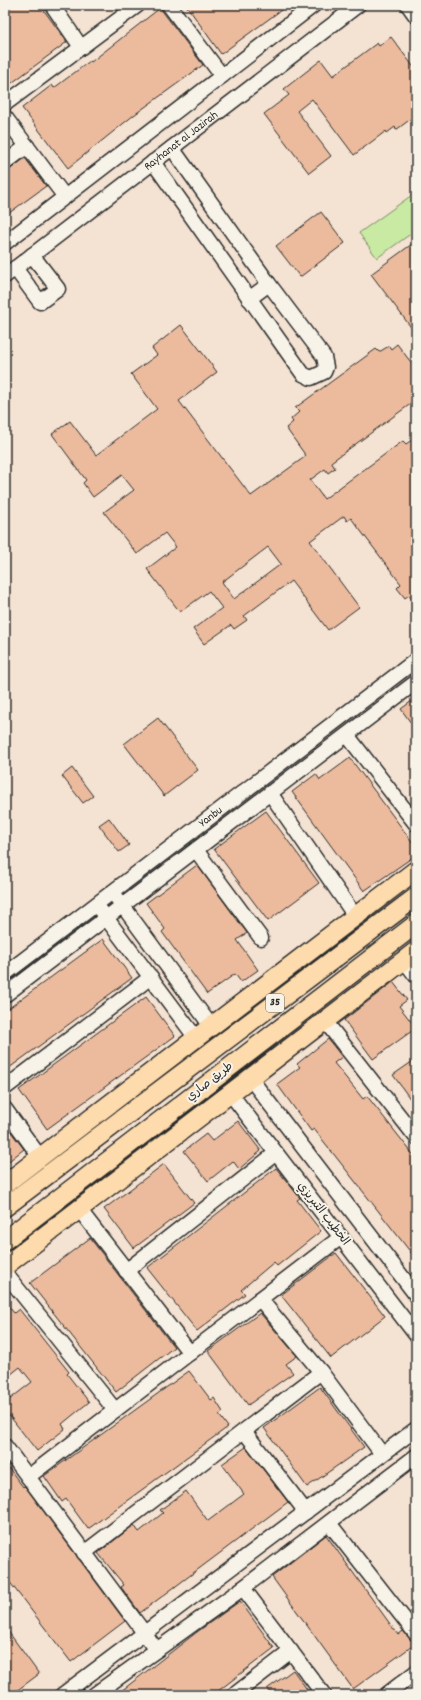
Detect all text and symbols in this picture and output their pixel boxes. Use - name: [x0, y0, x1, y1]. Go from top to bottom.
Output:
- street label: Rayhanat al Jazirah: [140, 107, 222, 175]
- street label: Yanbu: [195, 802, 226, 831]
- road number: 35: [266, 994, 284, 1012]
- street label: طريق صاري: [183, 1058, 237, 1106]
- street label: الخطيب التبريزي: [293, 1179, 353, 1249]

